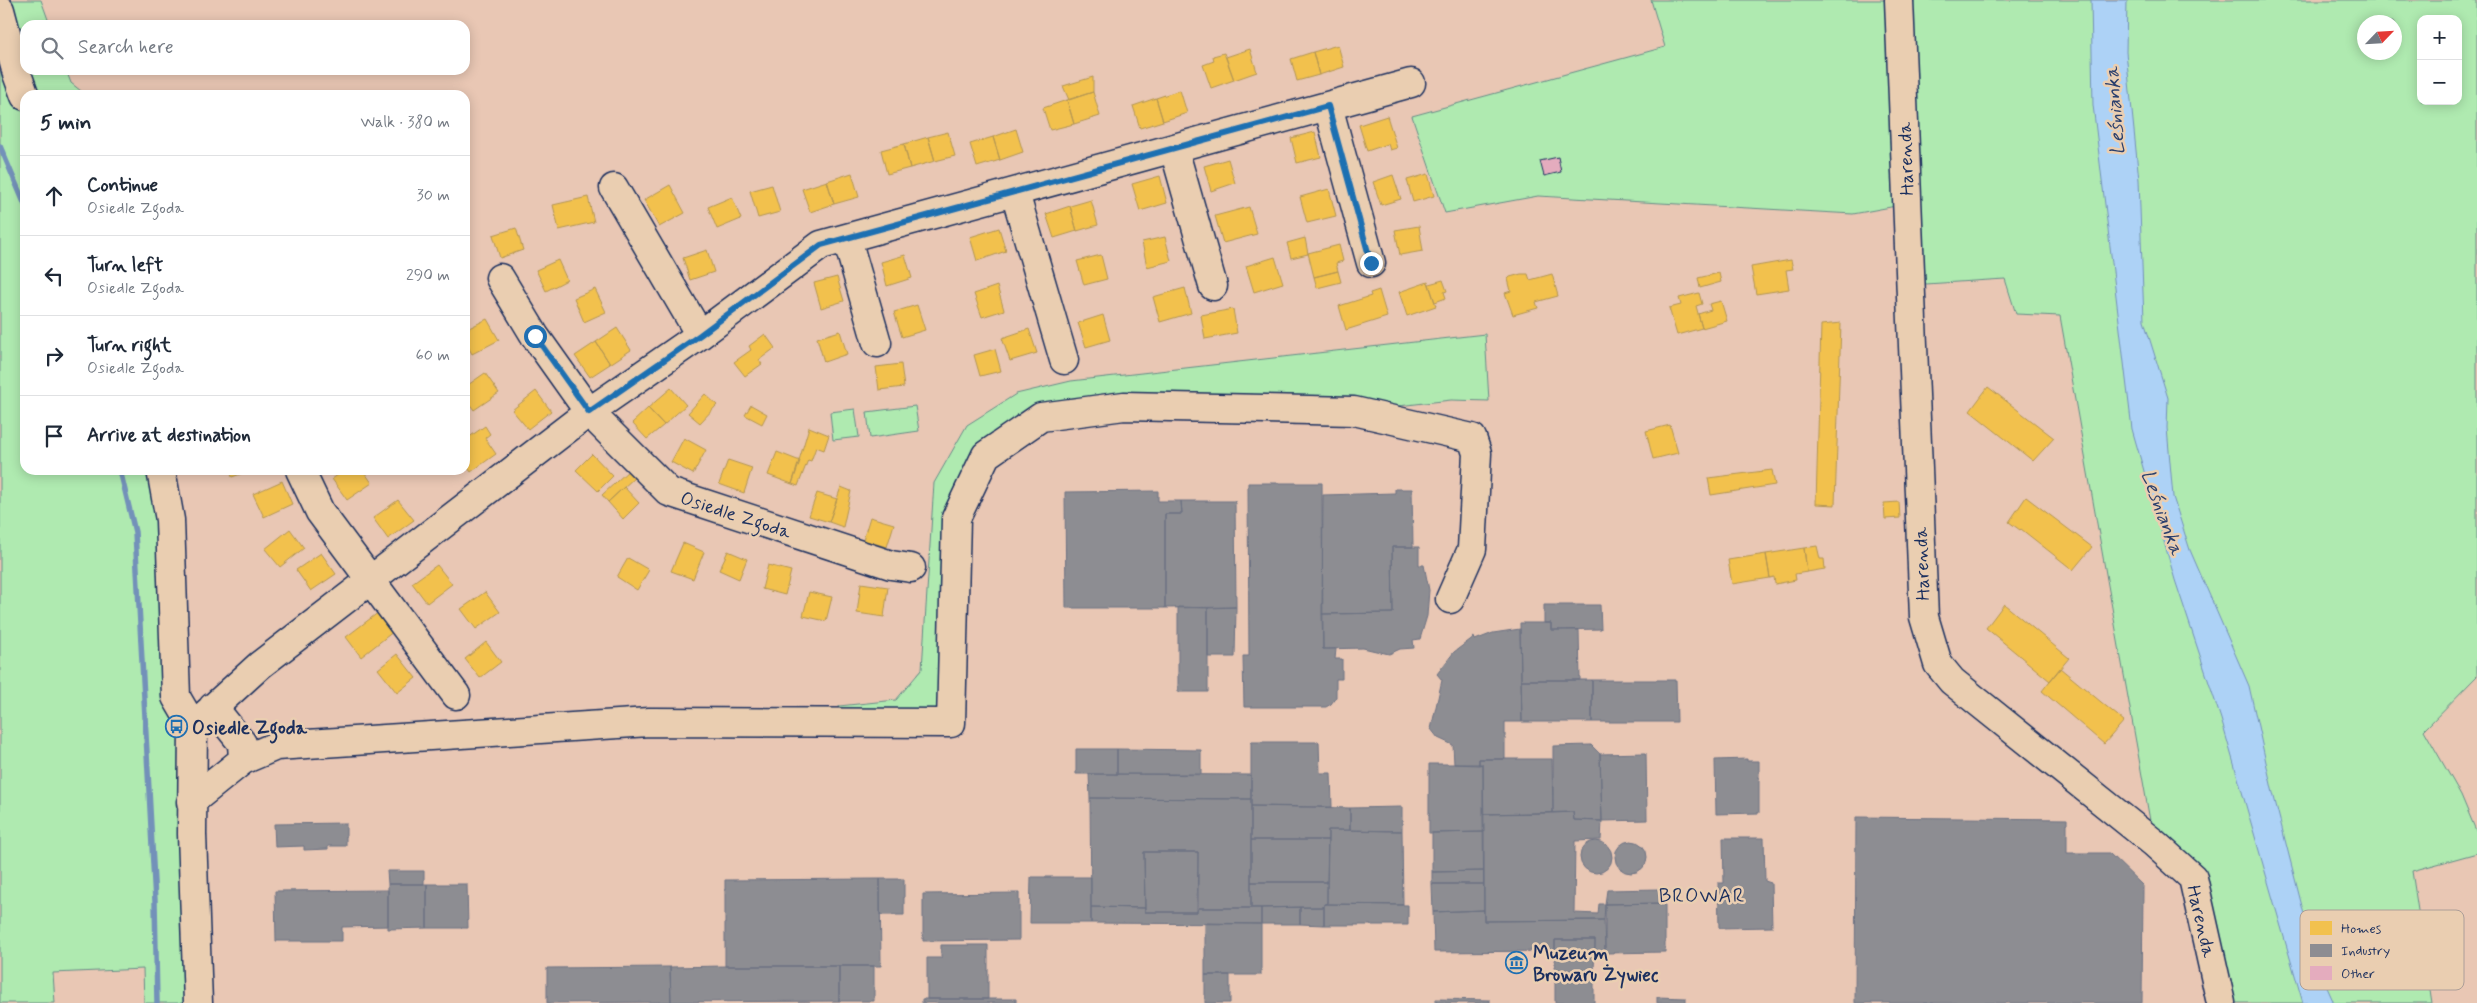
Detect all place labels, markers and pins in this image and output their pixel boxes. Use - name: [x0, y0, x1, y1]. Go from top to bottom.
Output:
- bus stop icon: Osiedle Zgoda: [164, 715, 188, 739]
- place label: Osiedle Zgoda: [192, 716, 308, 744]
- place label: Muzeum Browaru Żywiec: [1533, 941, 1659, 989]
- museum icon: Muzeum Browaru Żywiec: [1505, 951, 1529, 975]

